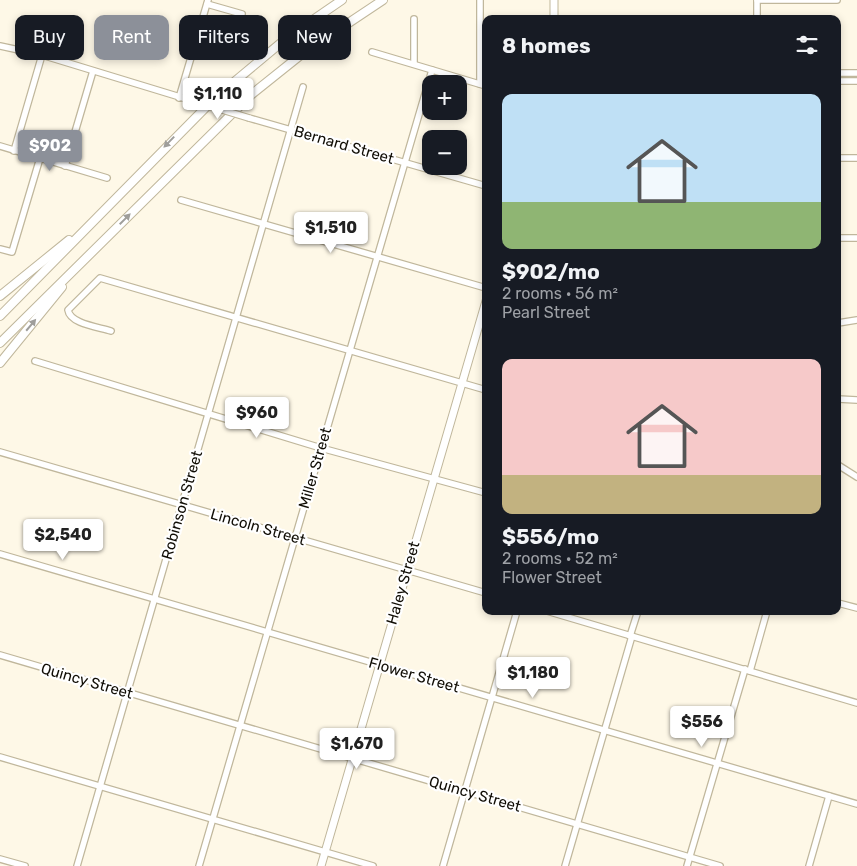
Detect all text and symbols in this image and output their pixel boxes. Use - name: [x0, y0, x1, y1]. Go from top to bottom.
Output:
- chip: Buy: [15, 15, 84, 60]
- chip: Rent: [94, 15, 169, 60]
- chip: Filters: [179, 15, 268, 60]
- chip: New: [278, 15, 351, 60]
- icon: filters: [793, 31, 821, 59]
- text: 8 homes: [502, 33, 591, 58]
- map controls: [422, 75, 467, 175]
- button: +: [422, 75, 467, 120]
- pin: $1,110: [177, 78, 259, 120]
- text: $1,110: [194, 84, 242, 103]
- street label: Bernard Street: [292, 122, 396, 168]
- icon: home: [617, 126, 707, 216]
- pin: $902: [20, 130, 80, 172]
- button: −: [422, 130, 467, 175]
- one-way arrow: [164, 135, 176, 147]
- text: $902: [29, 136, 71, 155]
- pin: $1,510: [290, 212, 372, 254]
- one-way arrow: [118, 213, 130, 225]
- text: $1,510: [305, 218, 357, 237]
- text: $902/mo: [502, 259, 600, 284]
- text: 2 rooms · 56 m²: [502, 284, 618, 303]
- text: Pearl Street: [502, 303, 590, 322]
- one-way arrow: [25, 319, 36, 332]
- icon: home: [617, 391, 707, 481]
- pin: $960: [227, 396, 287, 439]
- text: $960: [236, 403, 278, 422]
- street label: Miller Street: [295, 425, 335, 511]
- street label: Robinson Street: [158, 448, 206, 561]
- street label: Lincoln Street: [208, 505, 308, 549]
- pin: $2,540: [22, 518, 104, 561]
- text: $556/mo: [502, 524, 599, 549]
- text: $2,540: [34, 525, 92, 544]
- street label: Haley Street: [383, 539, 423, 627]
- text: 2 rooms · 52 m²: [502, 549, 618, 568]
- text: Flower Street: [502, 568, 602, 587]
- street label: Flower Street: [367, 653, 462, 697]
- pin: $1,180: [492, 656, 574, 699]
- street label: Quincy Street: [39, 659, 135, 703]
- text: $1,180: [507, 663, 559, 682]
- pin: $556: [672, 706, 732, 748]
- text: $556: [681, 712, 723, 731]
- pin: $1,670: [316, 728, 398, 770]
- text: $1,670: [331, 734, 383, 753]
- street label: Quincy Street: [427, 772, 523, 816]

